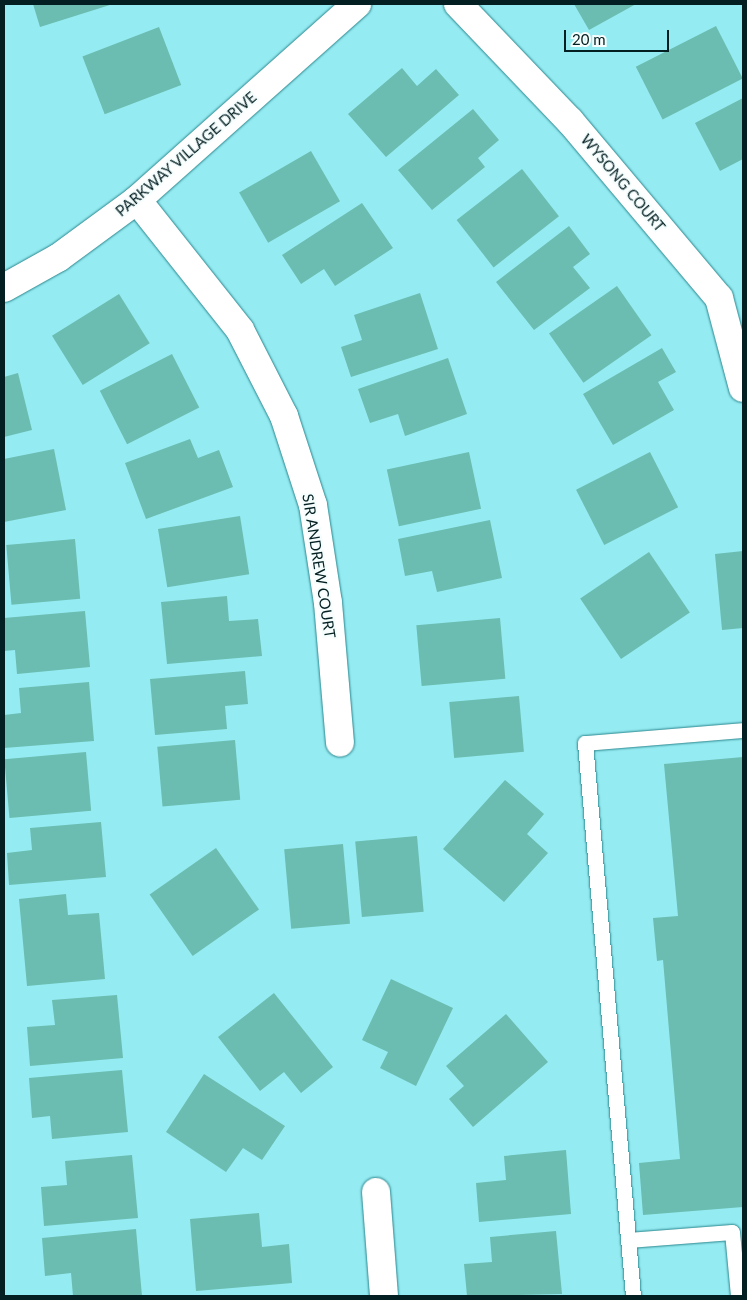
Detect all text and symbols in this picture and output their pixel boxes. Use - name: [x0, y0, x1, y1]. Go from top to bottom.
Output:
- scale bar: [567, 20, 672, 52]
- text: 20 m: [572, 30, 606, 48]
- street label: PARKWAY VILLAGE DRIVE: [111, 88, 261, 220]
- street label: WYSONG COURT: [577, 131, 669, 235]
- street label: SIR ANDREW COURT: [299, 492, 339, 640]

